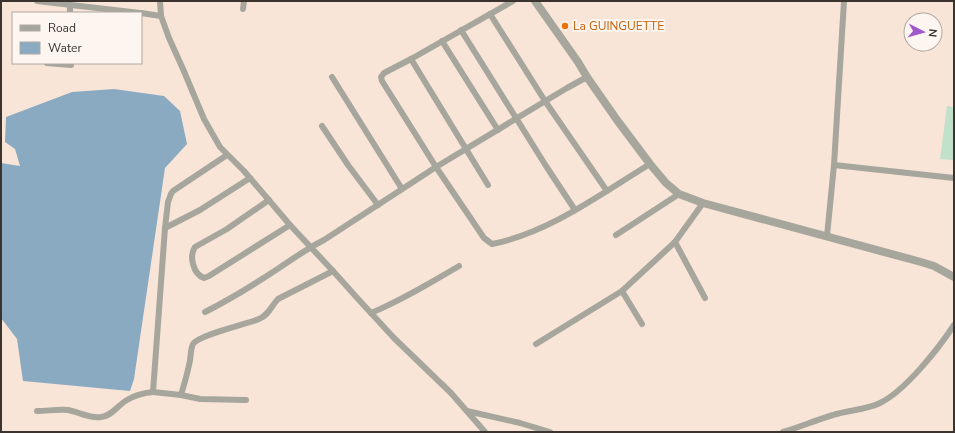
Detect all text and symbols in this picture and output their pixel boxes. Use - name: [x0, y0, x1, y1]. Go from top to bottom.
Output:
- legend: [12, 12, 142, 64]
- north arrow: [903, 12, 943, 52]
- place label: La GUINGUETTE: [573, 18, 664, 34]
- text: Road: [48, 20, 76, 36]
- marker: La GUINGUETTE: [560, 21, 570, 31]
- text: N: [925, 28, 940, 38]
- text: Water: [48, 40, 82, 56]

